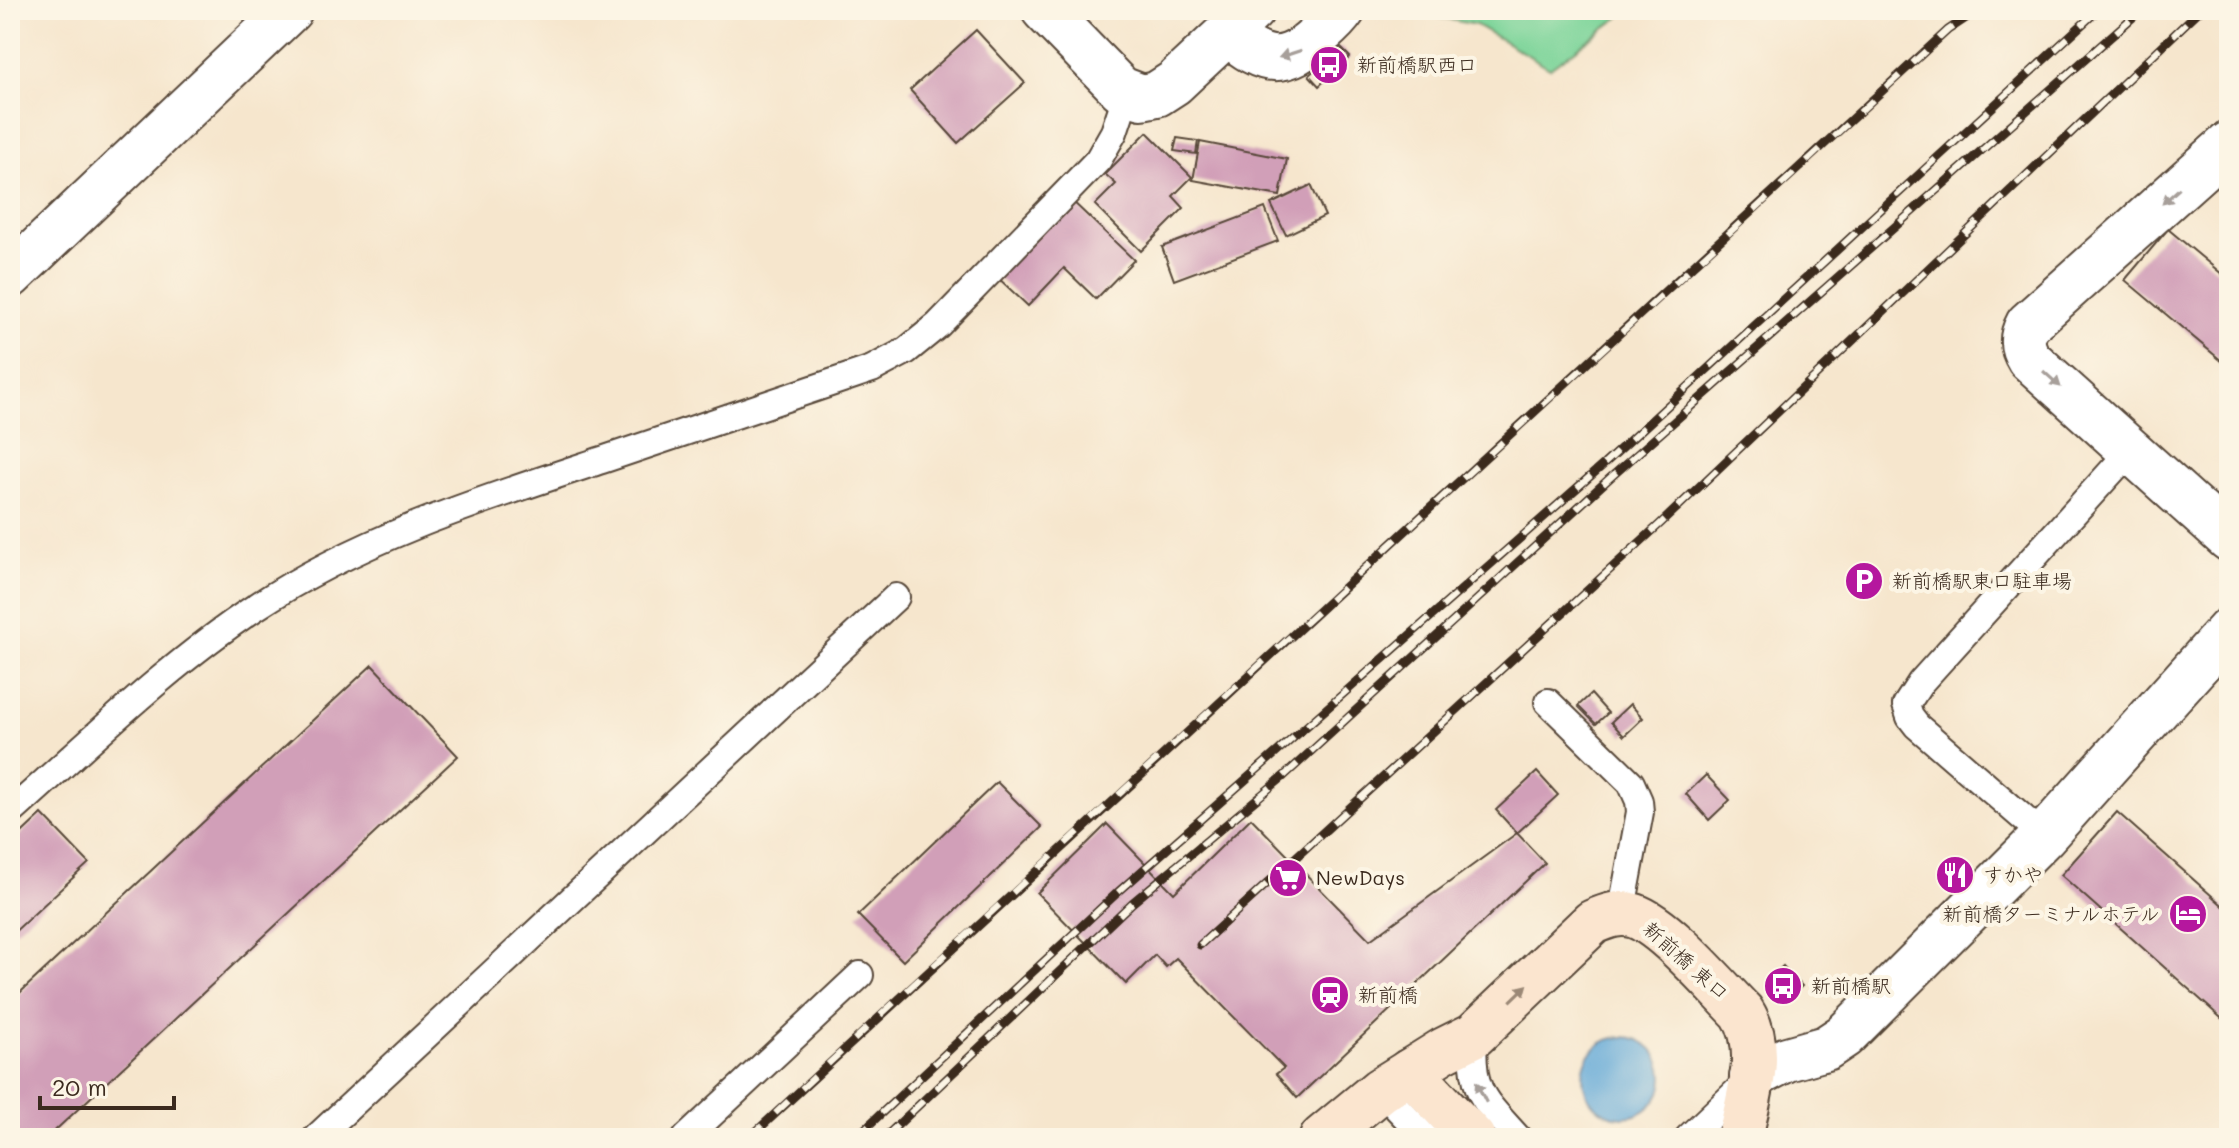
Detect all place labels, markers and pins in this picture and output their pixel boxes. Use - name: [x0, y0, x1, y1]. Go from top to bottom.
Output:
- bus stop icon: 新前橋駅西口: [1308, 44, 1350, 86]
- place label: 新前橋駅西口: [1357, 51, 1477, 77]
- parking icon: 新前橋駅東口駐車場: [1843, 560, 1885, 602]
- place label: 新前橋駅東口駐車場: [1892, 567, 2072, 593]
- restaurant icon: すかや: [1934, 854, 1976, 896]
- supermarket icon: NewDays: [1267, 857, 1309, 899]
- place label: すかや: [1983, 861, 2043, 887]
- place label: NewDays: [1316, 864, 1405, 890]
- hotel icon: 新前橋ターミナルホテル: [2167, 893, 2209, 935]
- place label: 新前橋ターミナルホテル: [1942, 900, 2160, 926]
- bus stop icon: 新前橋駅: [1762, 965, 1804, 1007]
- place label: 新前橋駅: [1811, 972, 1891, 998]
- station icon: 新前橋: [1309, 974, 1351, 1016]
- place label: 新前橋: [1358, 981, 1418, 1007]

